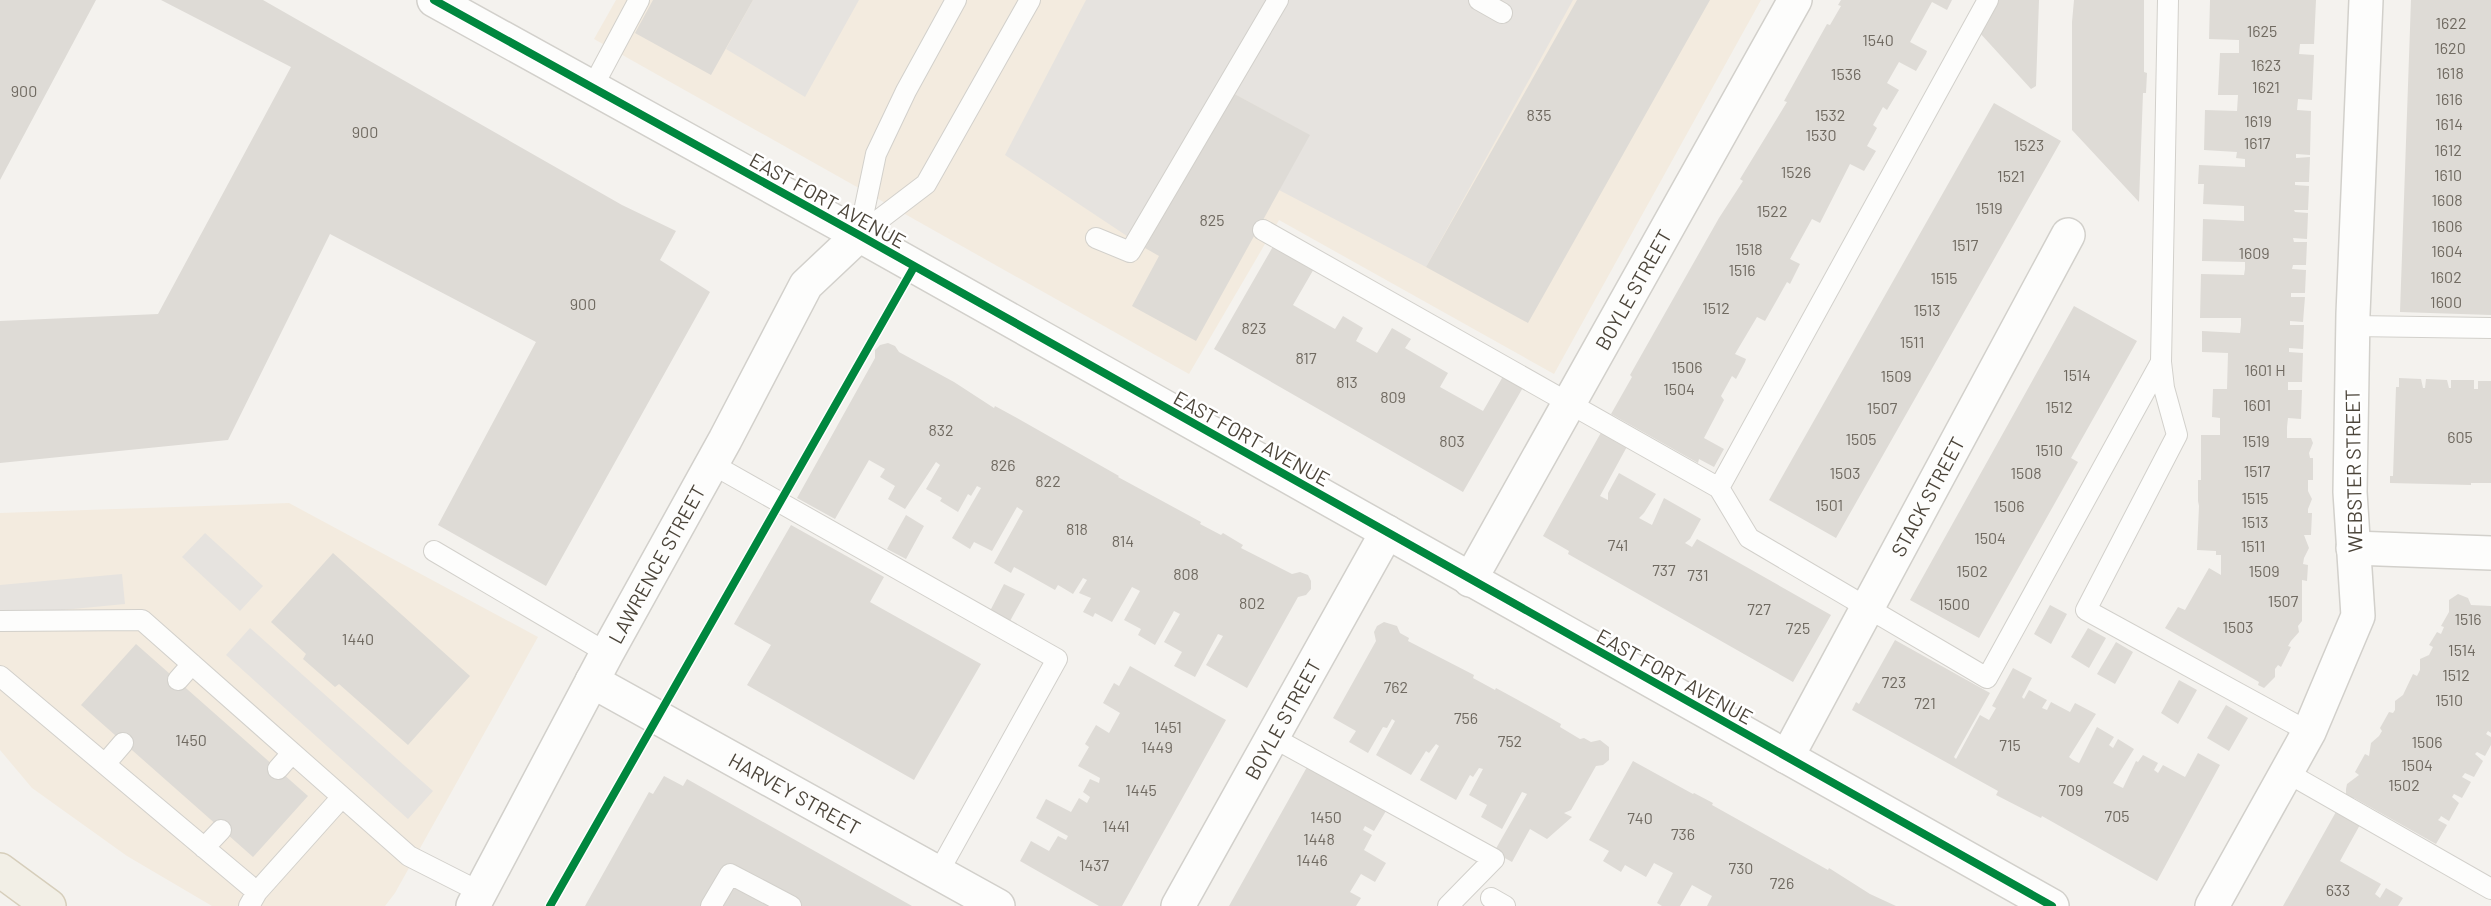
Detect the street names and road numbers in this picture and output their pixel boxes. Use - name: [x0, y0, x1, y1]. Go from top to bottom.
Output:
- street label: EAST FORT AVENUE: [746, 147, 910, 253]
- street label: BOYLE STREET: [1590, 225, 1676, 354]
- street label: EAST FORT AVENUE: [1170, 385, 1334, 491]
- street label: WEBSTER STREET: [2340, 389, 2366, 553]
- street label: STACK STREET: [1885, 432, 1969, 560]
- street label: LAWRENCE STREET: [603, 481, 710, 648]
- street label: EAST FORT AVENUE: [1593, 623, 1757, 729]
- street label: BOYLE STREET: [1239, 655, 1326, 784]
- street label: HARVEY STREET: [725, 747, 865, 840]

